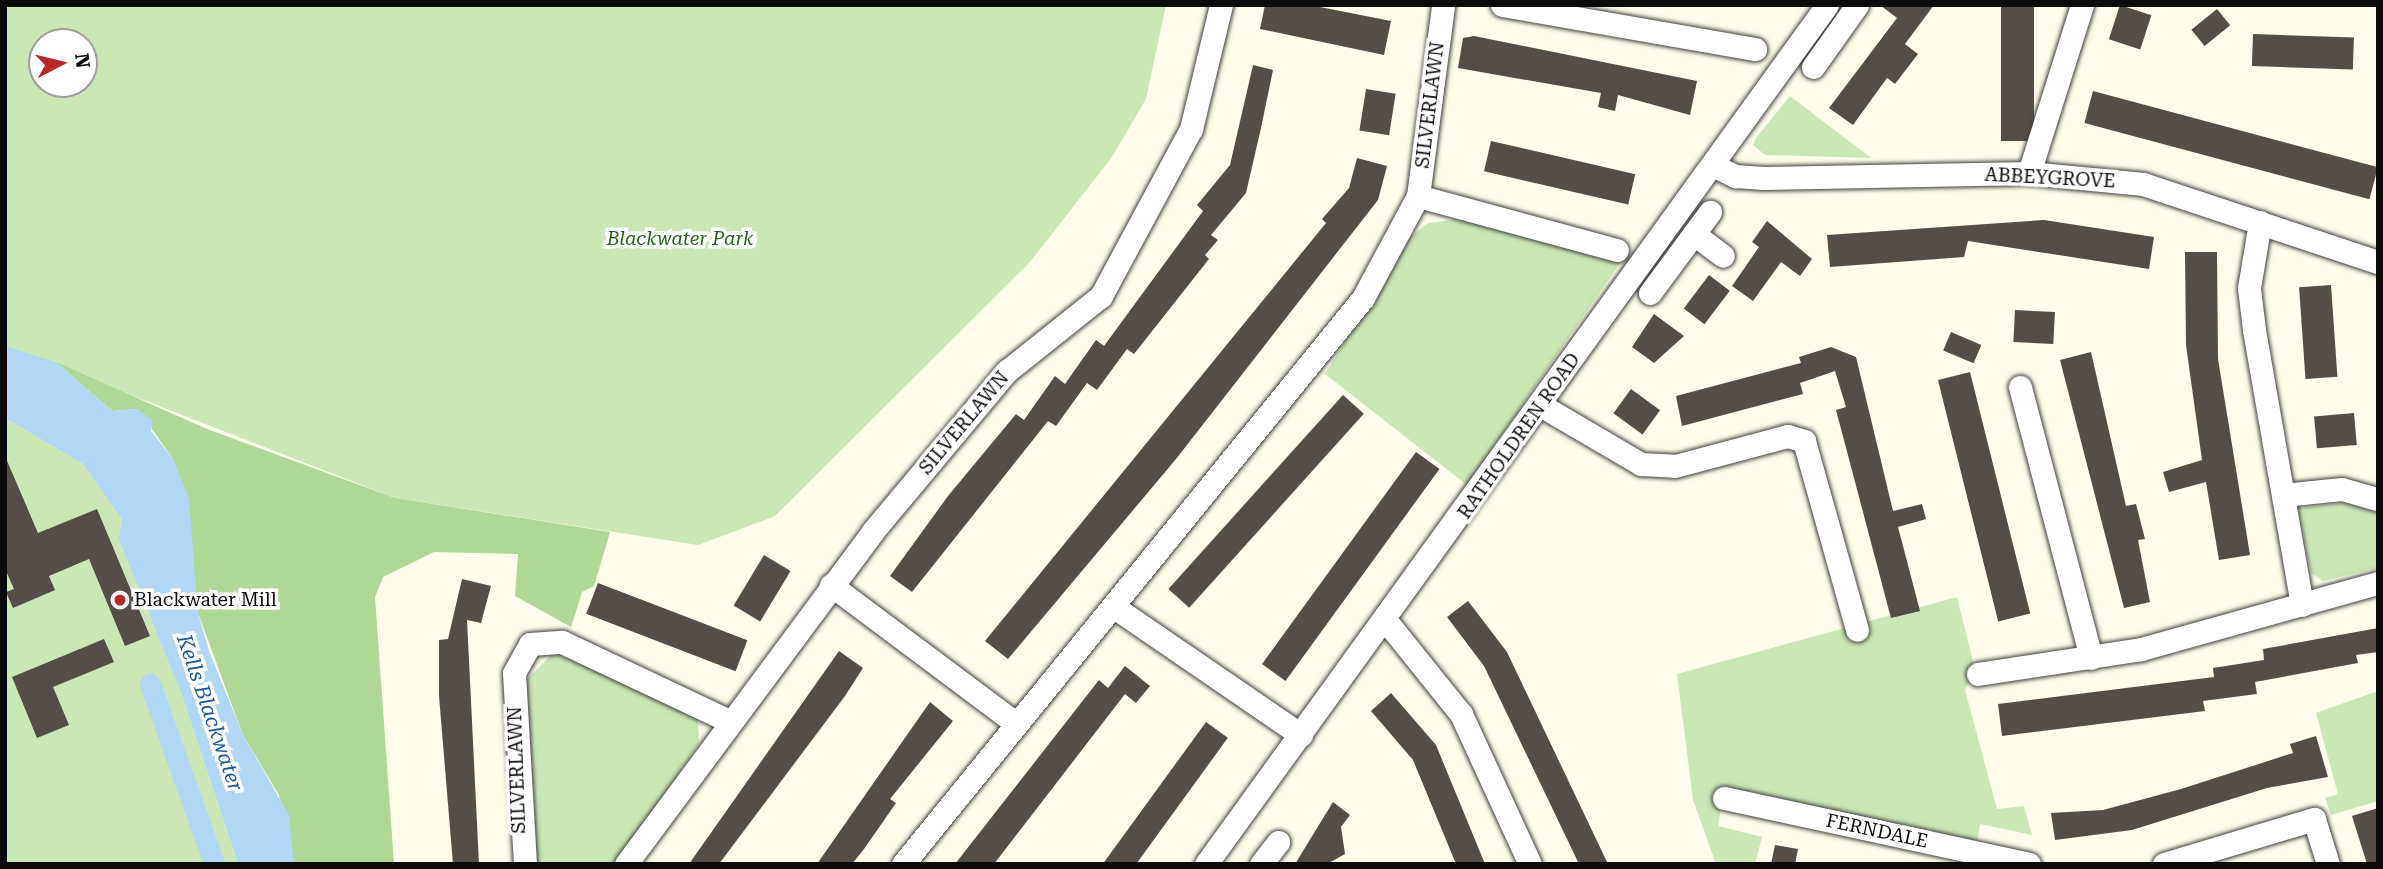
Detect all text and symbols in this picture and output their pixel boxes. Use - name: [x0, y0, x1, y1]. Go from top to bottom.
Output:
- north arrow: [28, 28, 98, 98]
- street label: SILVERLAWN: [1411, 40, 1449, 170]
- text: N: [70, 52, 95, 69]
- street label: ABBEYGROVE: [1984, 163, 2116, 193]
- park label: Blackwater Park: [607, 228, 753, 250]
- street label: RATHOLDREN ROAD: [1453, 349, 1585, 523]
- street label: SILVERLAWN: [914, 367, 1014, 479]
- place label: Blackwater Mill: [134, 589, 277, 611]
- marker: Blackwater Mill: [112, 592, 128, 608]
- water label: Kells Blackwater: [171, 631, 249, 795]
- street label: SILVERLAWN: [503, 706, 531, 834]
- street label: FERNDALE: [1824, 809, 1930, 853]

